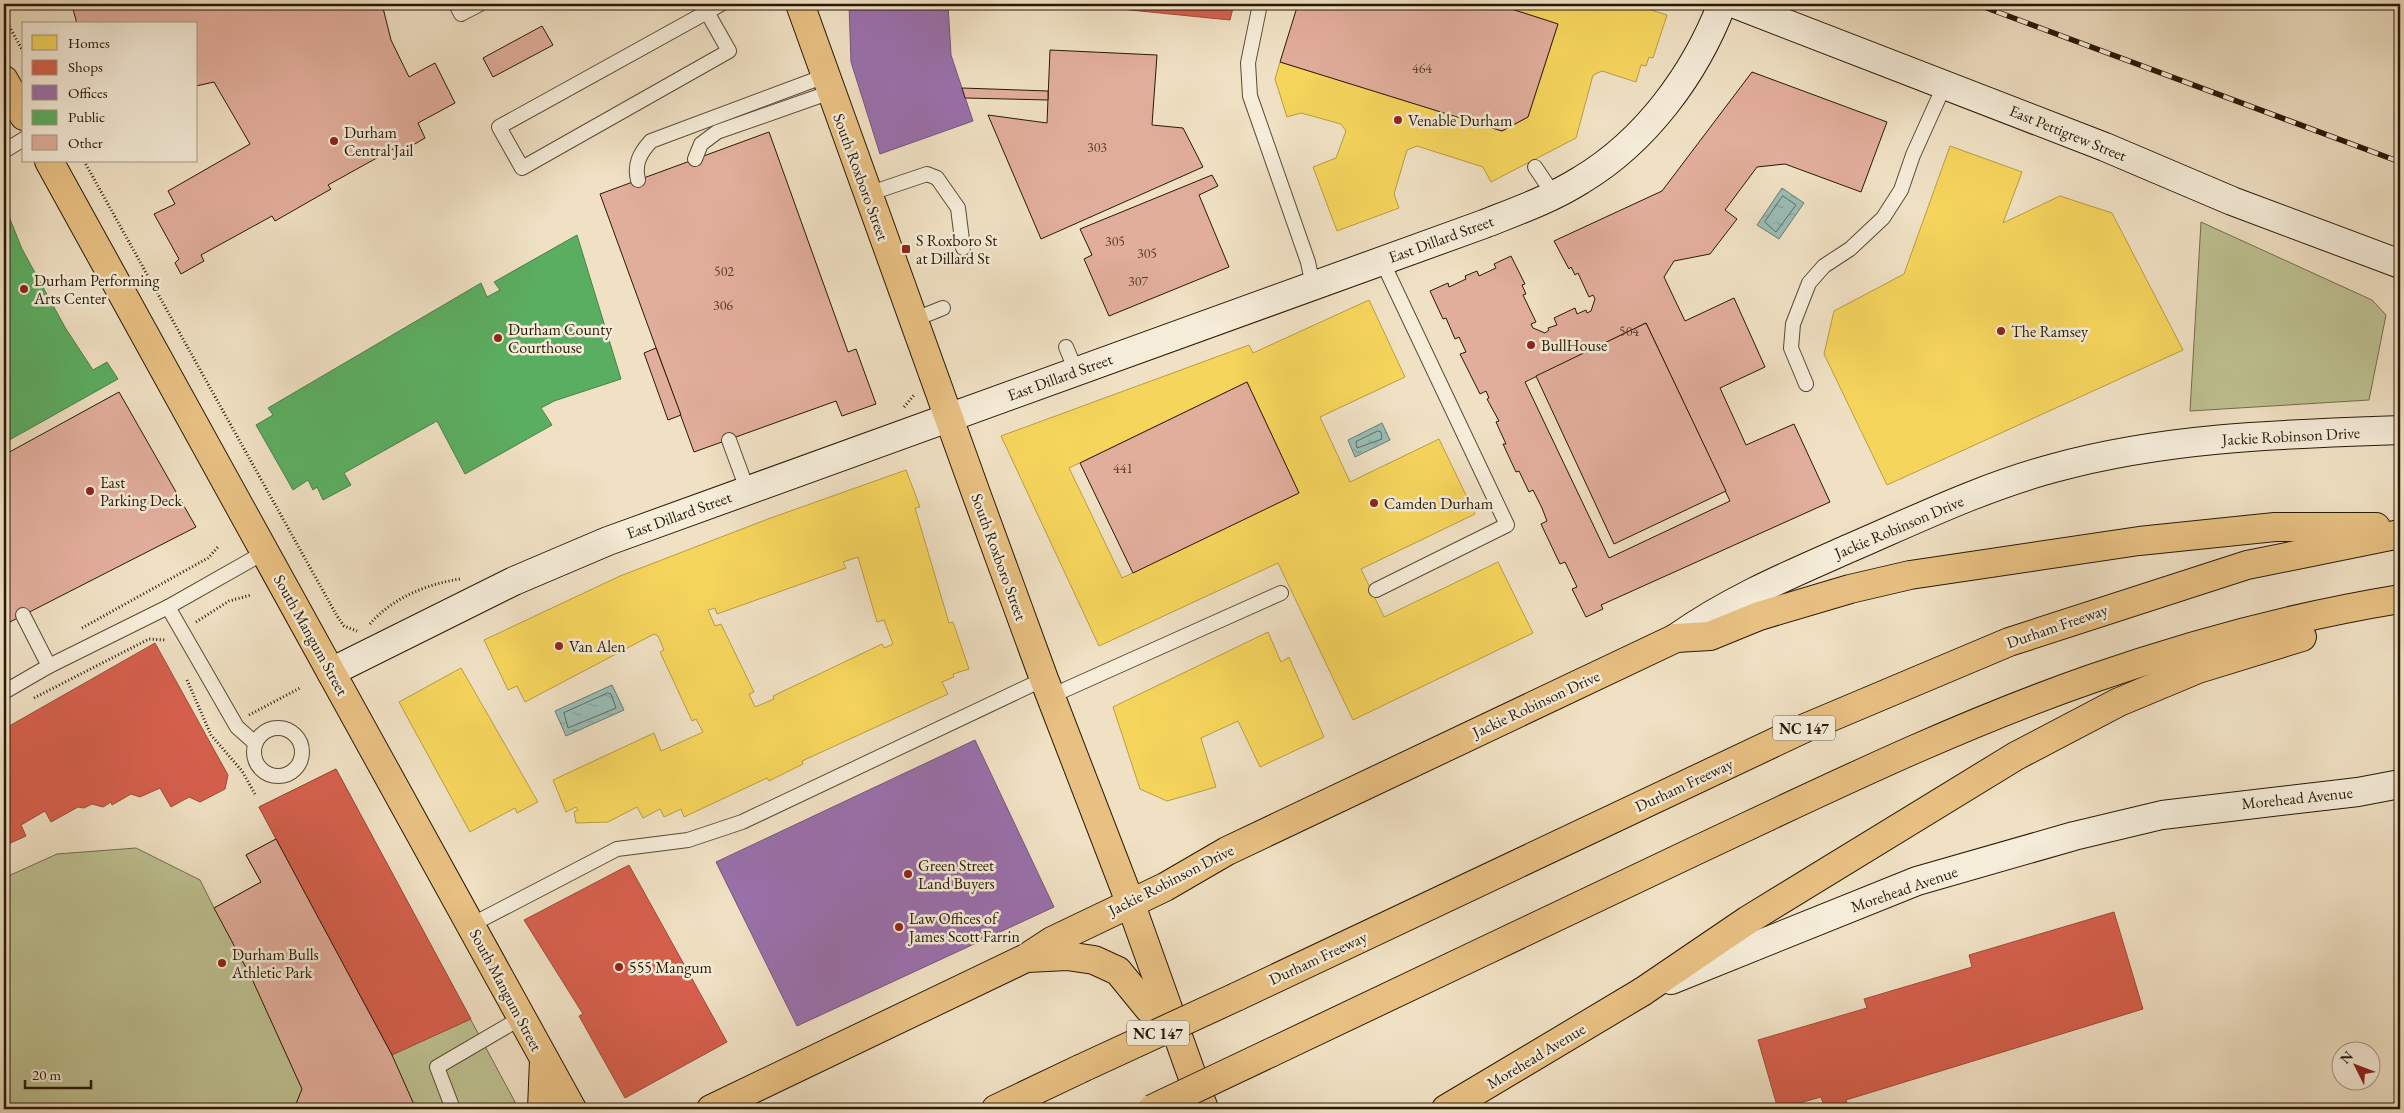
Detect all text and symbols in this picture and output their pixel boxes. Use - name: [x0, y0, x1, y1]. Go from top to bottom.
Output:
- legend: [22, 22, 198, 162]
- text: Homes: [68, 33, 110, 52]
- text: Shops: [68, 57, 103, 76]
- house number: 464: [1412, 59, 1432, 77]
- text: Offices: [68, 83, 108, 102]
- street label: East Pettigrew Street: [2006, 100, 2130, 166]
- text: Public: [68, 107, 105, 126]
- place label: Venable Durham: [1408, 110, 1513, 131]
- street label: South Roxboro Street: [828, 111, 894, 243]
- marker: Venable Durham: [1392, 114, 1404, 126]
- place label: Durham Central Jail: [344, 122, 414, 161]
- text: Other: [68, 133, 103, 152]
- marker: Durham Central Jail: [328, 135, 340, 147]
- house number: 303: [1087, 138, 1107, 156]
- street label: East Dillard Street: [1386, 210, 1496, 268]
- place label: S Roxboro St at Dillard St: [916, 230, 997, 269]
- house number: 305: [1105, 232, 1125, 250]
- marker: S Roxboro St at Dillard St: [900, 243, 912, 255]
- house number: 305: [1137, 244, 1157, 262]
- house number: 502: [714, 262, 734, 280]
- place label: Durham Performing Arts Center: [33, 270, 160, 309]
- house number: 307: [1128, 272, 1148, 290]
- marker: Durham Performing Arts Center: [18, 283, 30, 295]
- house number: 306: [713, 296, 733, 314]
- place label: Durham County Courthouse: [508, 319, 613, 358]
- place label: The Ramsey: [2011, 321, 2089, 342]
- house number: 504: [1619, 322, 1639, 340]
- marker: The Ramsey: [1995, 325, 2007, 337]
- marker: Durham County Courthouse: [492, 332, 504, 344]
- place label: BullHouse: [1541, 335, 1607, 356]
- marker: BullHouse: [1525, 339, 1537, 351]
- street label: East Dillard Street: [1005, 348, 1115, 406]
- street label: Jackie Robinson Drive: [2220, 422, 2360, 450]
- house number: 441: [1113, 459, 1133, 477]
- place label: East Parking Deck: [100, 472, 182, 511]
- marker: East Parking Deck: [84, 485, 96, 497]
- street label: East Dillard Street: [624, 486, 734, 544]
- street label: Jackie Robinson Drive: [1830, 490, 1967, 564]
- street label: South Roxboro Street: [966, 491, 1032, 623]
- place label: Camden Durham: [1384, 493, 1494, 514]
- marker: Camden Durham: [1368, 497, 1380, 509]
- street label: South Mangum Street: [269, 571, 353, 699]
- street label: Durham Freeway: [2004, 599, 2111, 653]
- place label: Van Alen: [569, 636, 626, 657]
- marker: Van Alen: [553, 640, 565, 652]
- street label: Jackie Robinson Drive: [1467, 665, 1603, 744]
- road number: NC 147: [1773, 716, 1835, 740]
- street label: Durham Freeway: [1632, 753, 1737, 817]
- street label: Morehead Avenue: [2240, 782, 2354, 814]
- street label: Jackie Robinson Drive: [1103, 839, 1237, 922]
- place label: Green Street Land Buyers: [918, 855, 995, 894]
- street label: Morehead Avenue: [1848, 861, 1960, 917]
- marker: Green Street Land Buyers: [902, 868, 914, 880]
- place label: Law Offices of James Scott Farrin: [907, 908, 1020, 947]
- marker: Law Offices of James Scott Farrin: [893, 921, 905, 933]
- street label: South Mangum Street: [465, 925, 547, 1055]
- street label: Durham Freeway: [1266, 926, 1371, 990]
- place label: Durham Bulls Athletic Park: [231, 944, 319, 983]
- marker: Durham Bulls Athletic Park: [216, 957, 228, 969]
- place label: 555 Mangum: [629, 957, 713, 978]
- marker: 555 Mangum: [613, 961, 625, 973]
- street label: Morehead Avenue: [1483, 1018, 1589, 1094]
- road number: NC 147: [1127, 1020, 1189, 1046]
- north arrow: [2332, 1040, 2382, 1090]
- text: N: [2336, 1047, 2357, 1068]
- scale bar: [25, 1058, 91, 1090]
- text: 20 m: [32, 1065, 61, 1084]

